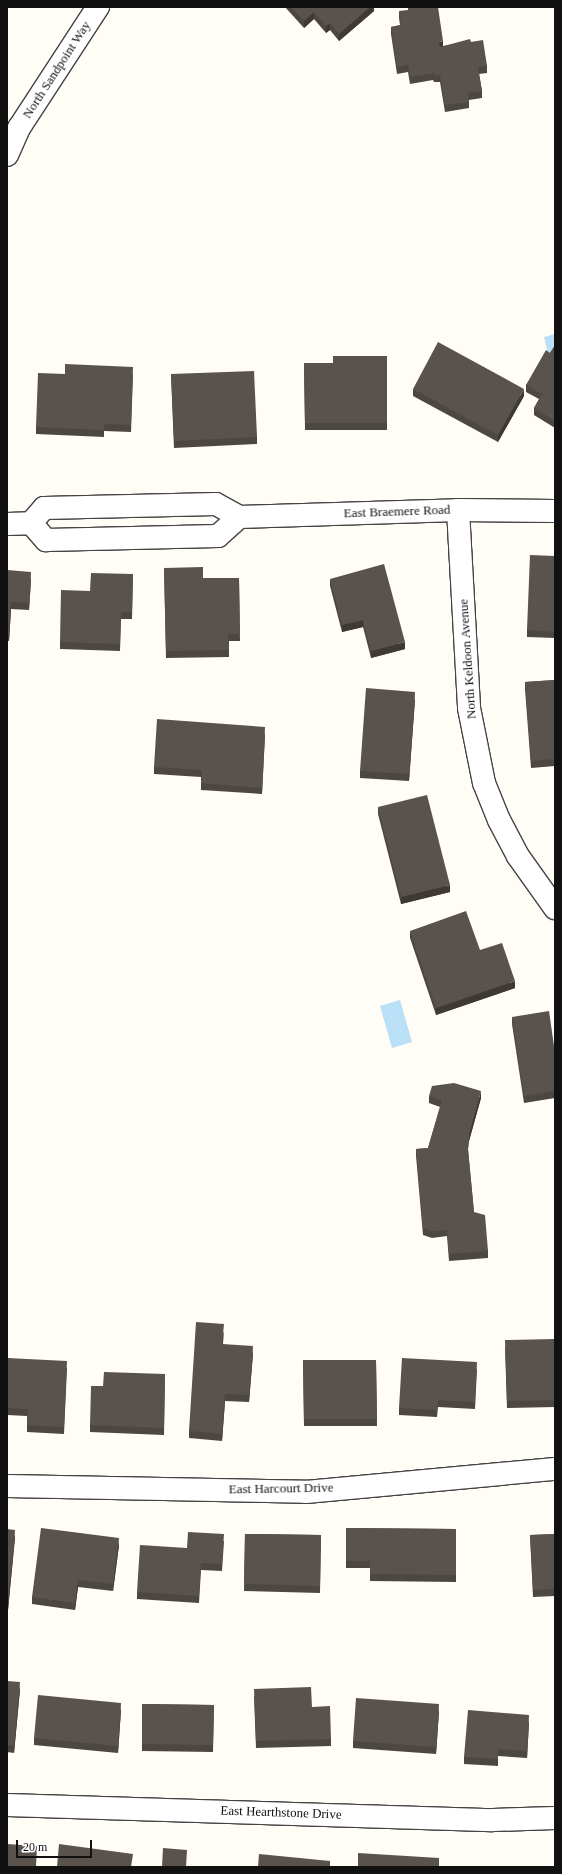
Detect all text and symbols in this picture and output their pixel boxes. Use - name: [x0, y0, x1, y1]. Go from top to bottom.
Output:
- street label: North Sandpoint Way: [20, 18, 94, 122]
- street label: East Braemere Road: [343, 502, 451, 522]
- street label: North Keldoon Avenue: [456, 598, 480, 720]
- street label: East Harcourt Drive: [229, 1480, 333, 1498]
- street label: East Hearthstone Drive: [220, 1803, 342, 1823]
- scale bar: [18, 1832, 94, 1858]
- text: 20 m: [23, 1840, 47, 1854]

